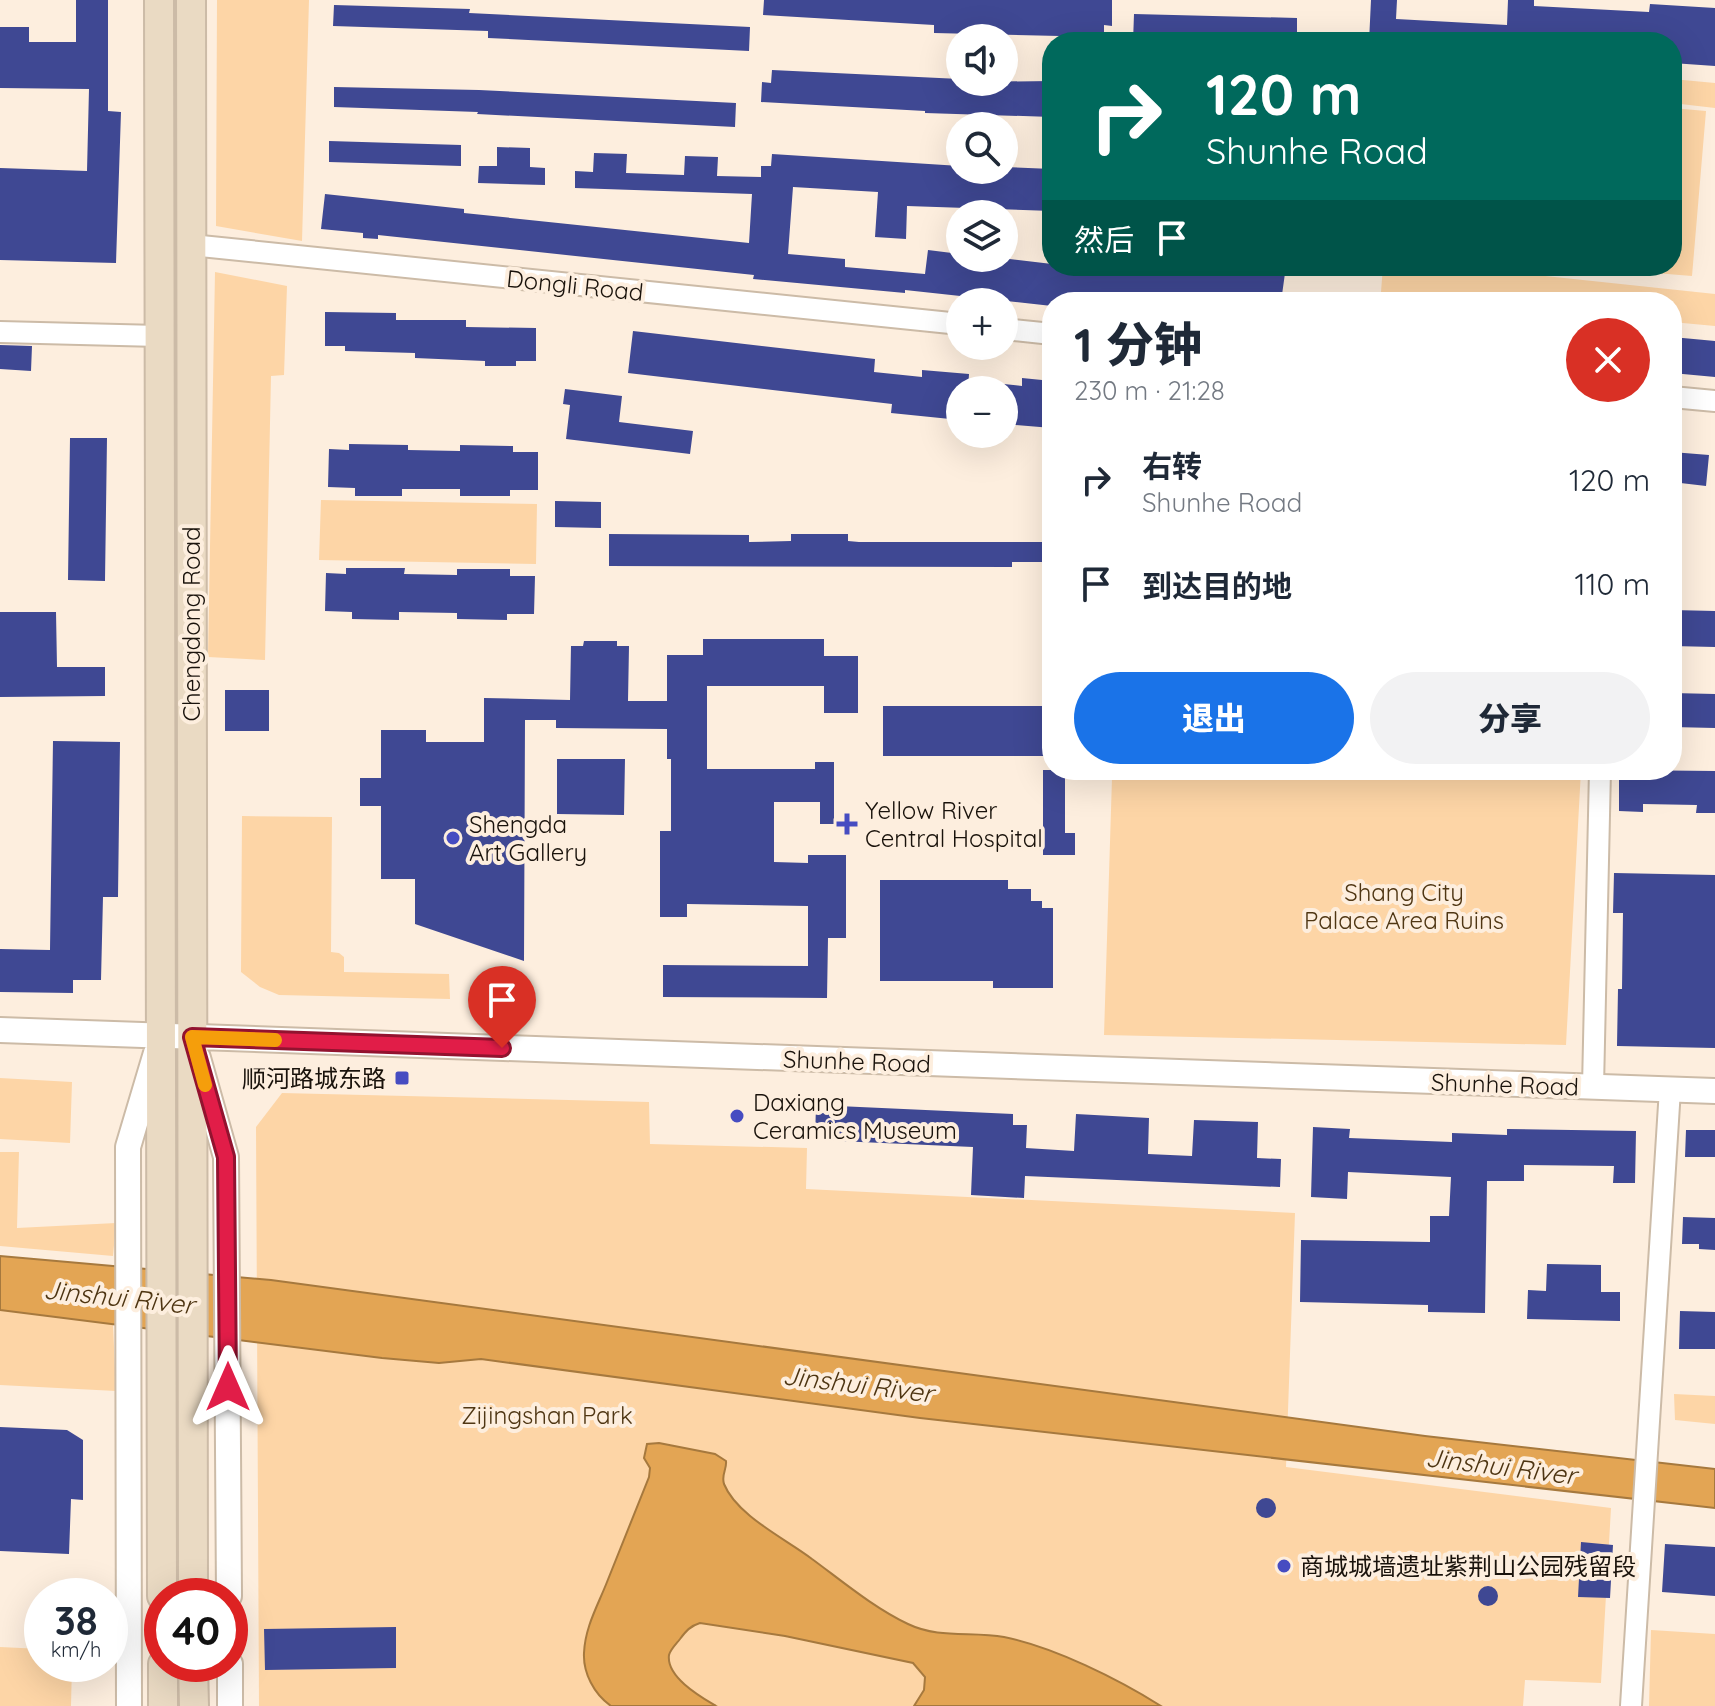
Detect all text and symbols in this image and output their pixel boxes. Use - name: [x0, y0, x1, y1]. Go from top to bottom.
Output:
- map controls: [946, 24, 1018, 448]
- button: sound: [946, 24, 1018, 96]
- text: 120 m: [1206, 59, 1361, 129]
- icon: right: [1074, 64, 1178, 168]
- button: search: [946, 112, 1018, 184]
- text: Shunhe Road: [1206, 128, 1428, 173]
- button: layers: [946, 200, 1018, 272]
- icon: arrive: [1150, 216, 1194, 260]
- text: 然后: [1074, 221, 1134, 259]
- street label: Dongli Road: [505, 263, 645, 307]
- button: +: [946, 288, 1018, 360]
- text: 1 分钟: [1074, 314, 1202, 374]
- button: close: [1566, 318, 1650, 402]
- text: 230 m · 21:28: [1074, 374, 1225, 407]
- button: −: [946, 376, 1018, 448]
- text: 右转: [1142, 447, 1202, 485]
- icon: right: [1074, 458, 1118, 502]
- text: 120 m: [1569, 461, 1650, 499]
- text: Shunhe Road: [1142, 486, 1302, 519]
- street label: Chengdong Road: [176, 526, 206, 722]
- icon: arrive: [1074, 562, 1118, 606]
- text: 110 m: [1574, 565, 1650, 603]
- text: 到达目的地: [1142, 567, 1292, 605]
- button: 退出: [1074, 672, 1354, 764]
- button: 分享: [1370, 672, 1650, 764]
- place label: Yellow River Central Hospital: [865, 795, 1043, 853]
- place label: Shengda Art Gallery: [469, 809, 587, 867]
- marker: Yellow River Central Hospital: [836, 813, 858, 835]
- marker: Shengda Art Gallery: [444, 829, 462, 847]
- park label: Shang City Palace Area Ruins: [1304, 877, 1504, 935]
- pin: [468, 966, 536, 1048]
- icon: arrive: [480, 978, 524, 1022]
- street label: Shunhe Road: [783, 1043, 931, 1079]
- place label: 顺河路城东路: [242, 1063, 386, 1093]
- street label: Shunhe Road: [1431, 1066, 1579, 1102]
- marker: 顺河路城东路: [393, 1069, 411, 1087]
- place label: Daxiang Ceramics Museum: [753, 1087, 957, 1145]
- marker: Daxiang Ceramics Museum: [728, 1107, 746, 1125]
- water label: Jinshui River: [42, 1273, 199, 1322]
- position arrow: [186, 1345, 270, 1429]
- water label: Jinshui River: [781, 1358, 938, 1410]
- park label: Zijingshan Park: [461, 1400, 633, 1430]
- water label: Jinshui River: [1424, 1440, 1581, 1492]
- place label: 商城城墙遗址紫荆山公园残留段: [1300, 1551, 1636, 1581]
- marker: 商城城墙遗址紫荆山公园残留段: [1275, 1557, 1293, 1575]
- speed limit sign: 40: [144, 1578, 248, 1682]
- text: 38: [54, 1595, 98, 1645]
- text: km/h: [51, 1637, 101, 1662]

